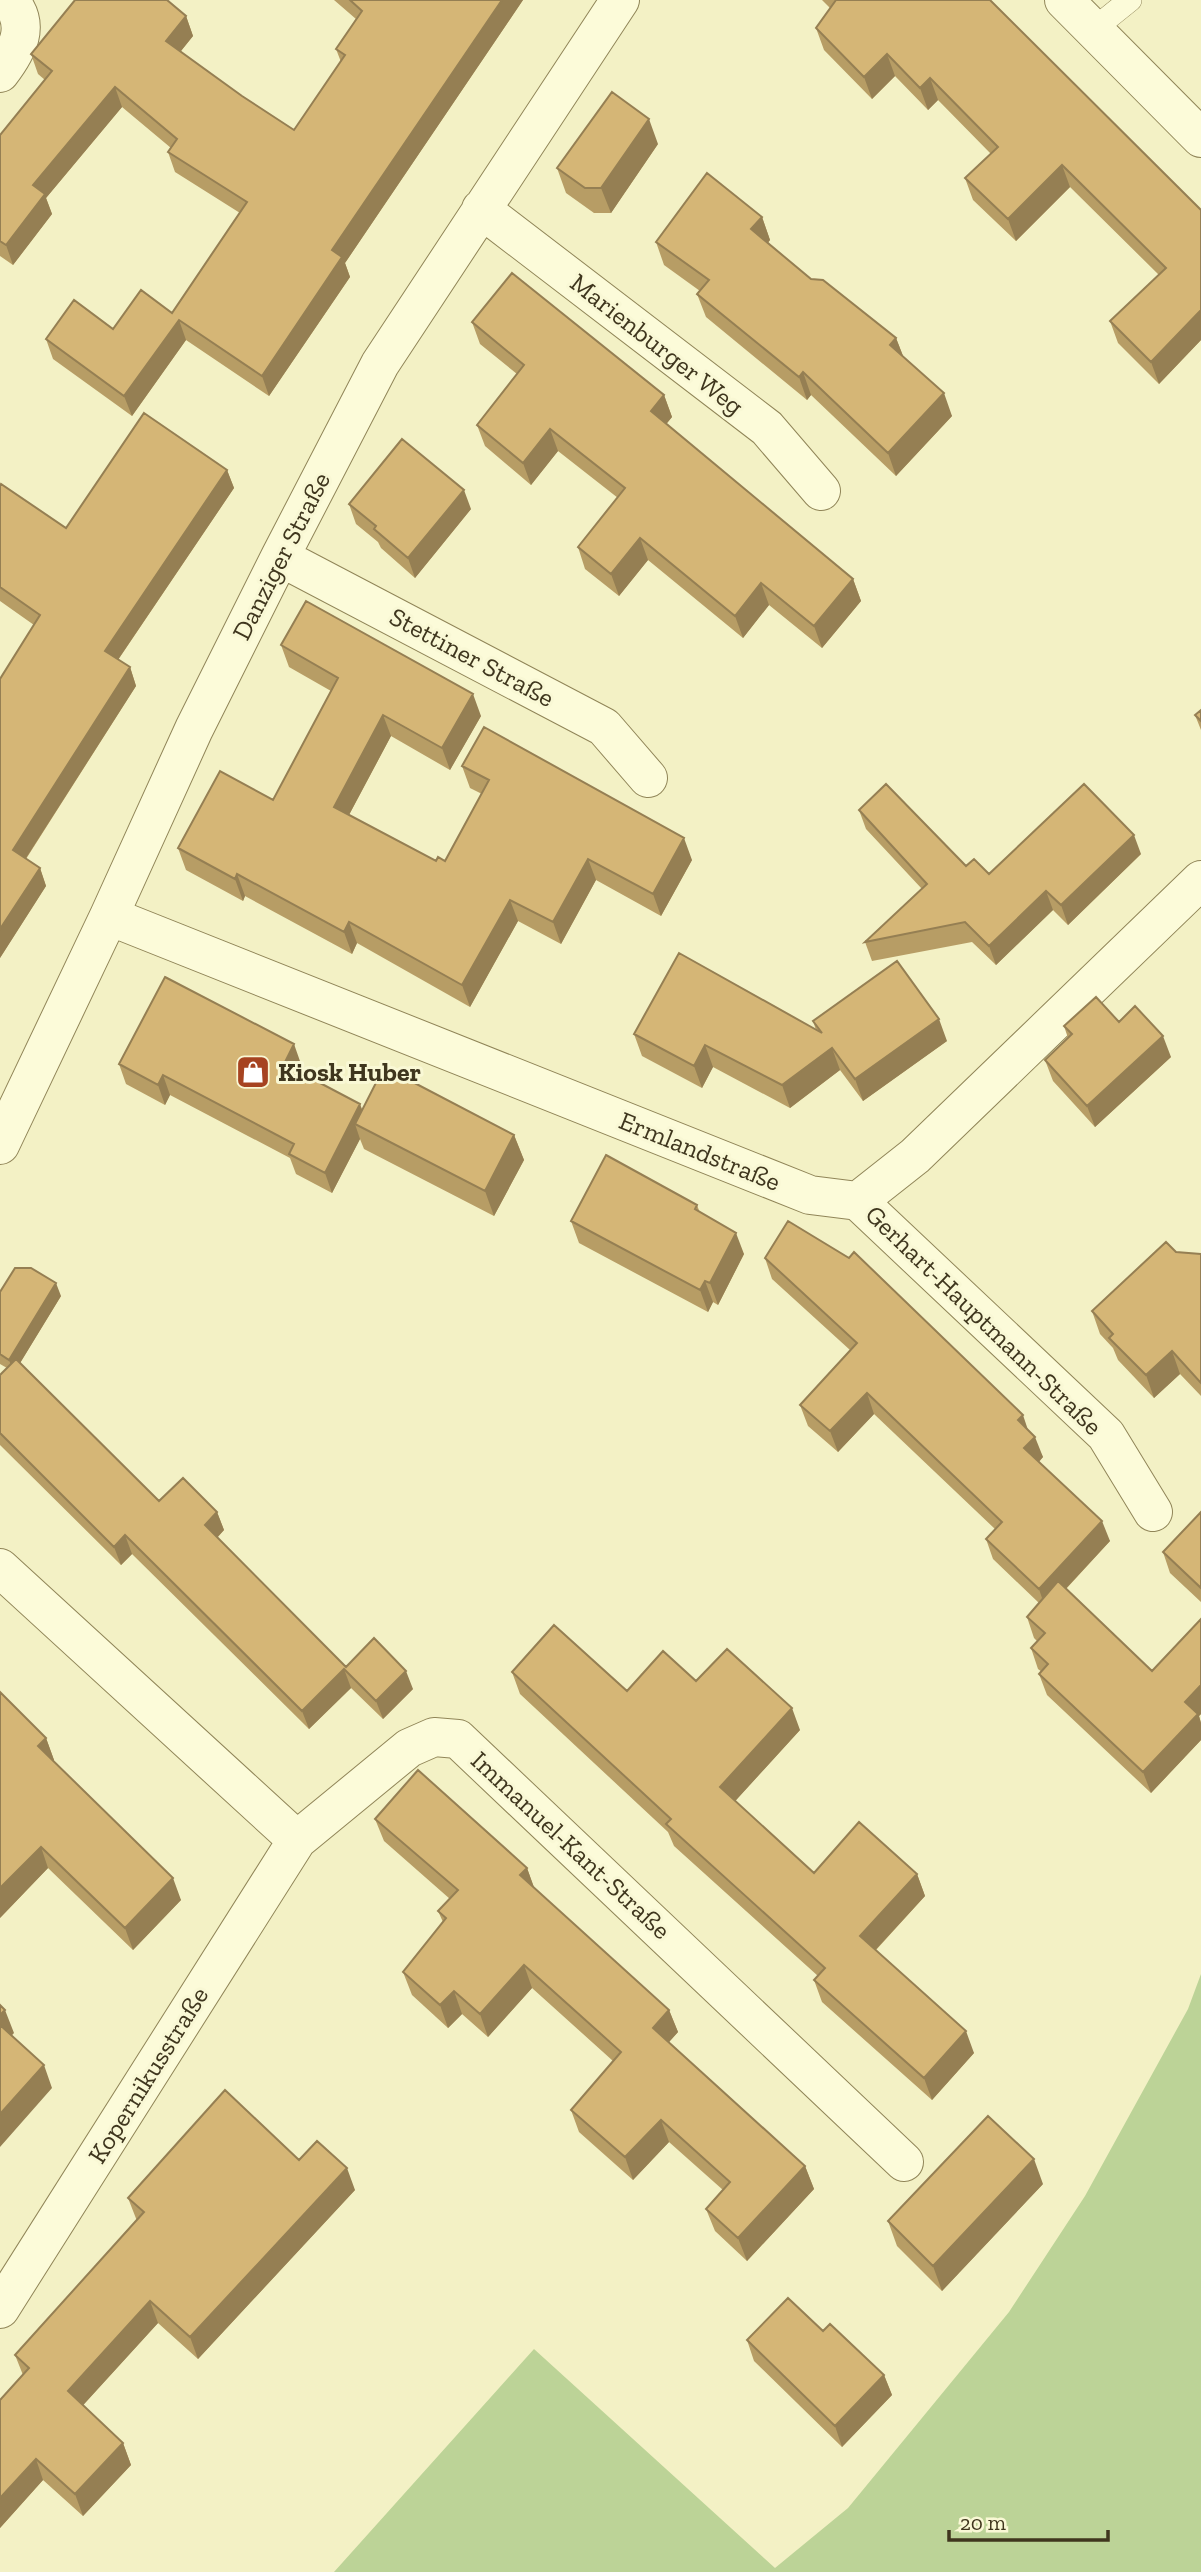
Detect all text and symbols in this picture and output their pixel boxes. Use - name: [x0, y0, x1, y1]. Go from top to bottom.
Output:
- street label: Marienburger Weg: [564, 266, 750, 422]
- street label: Danziger Straße: [225, 467, 337, 645]
- street label: Stettiner Straße: [384, 600, 560, 714]
- shop icon: Kiosk Huber: [234, 1053, 272, 1091]
- place label: Kiosk Huber: [278, 1056, 421, 1088]
- street label: Ermlandstraße: [615, 1104, 785, 1198]
- street label: Gerhart-Hauptmann-Straße: [859, 1198, 1109, 1442]
- street label: Immanuel-Kant-Straße: [464, 1744, 678, 1946]
- street label: Kopernikusstraße: [81, 1981, 215, 2169]
- scale bar: [949, 2498, 1108, 2542]
- text: 20 m: [960, 2510, 1006, 2535]

